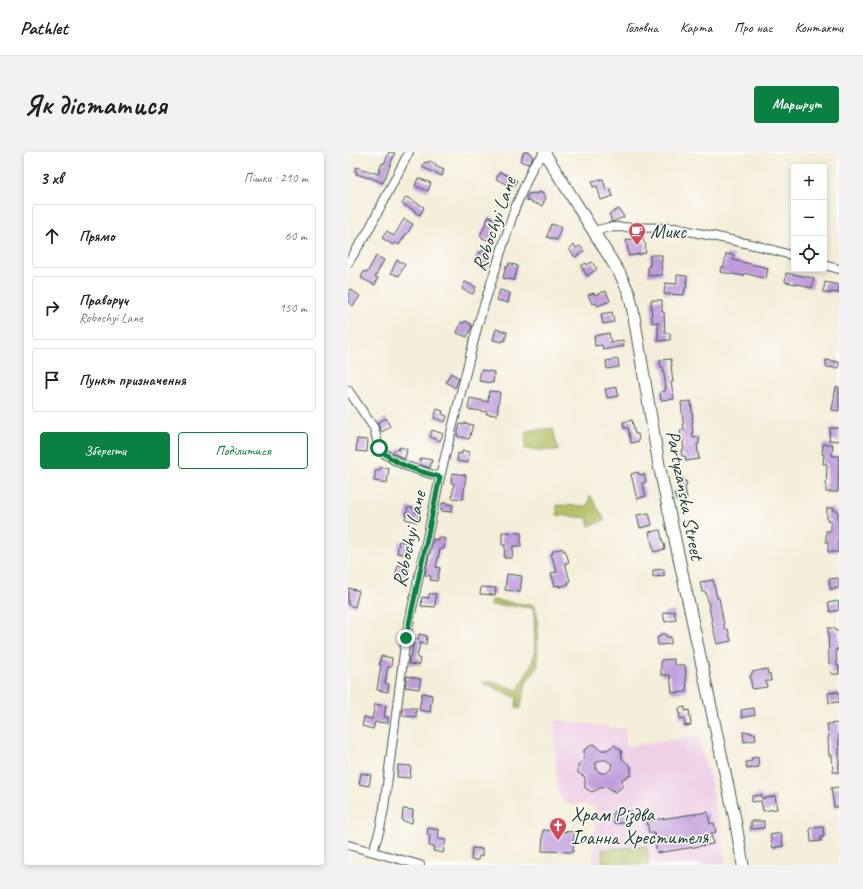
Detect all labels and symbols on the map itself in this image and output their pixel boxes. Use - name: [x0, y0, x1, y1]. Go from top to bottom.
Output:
- street label: Robochyi Lane: [466, 172, 522, 274]
- place label: Микс: [650, 219, 687, 244]
- cafe icon: Микс: [627, 221, 647, 246]
- street label: Partyzanska Street: [660, 428, 710, 564]
- route start: [370, 439, 388, 457]
- street label: Robochyi Lane: [387, 487, 432, 589]
- route end: [397, 629, 415, 647]
- place label: Храм Різдва Іоанна Хрестителя: [571, 802, 709, 850]
- church icon: Храм Різдва Іоанна Хрестителя: [548, 816, 568, 841]

